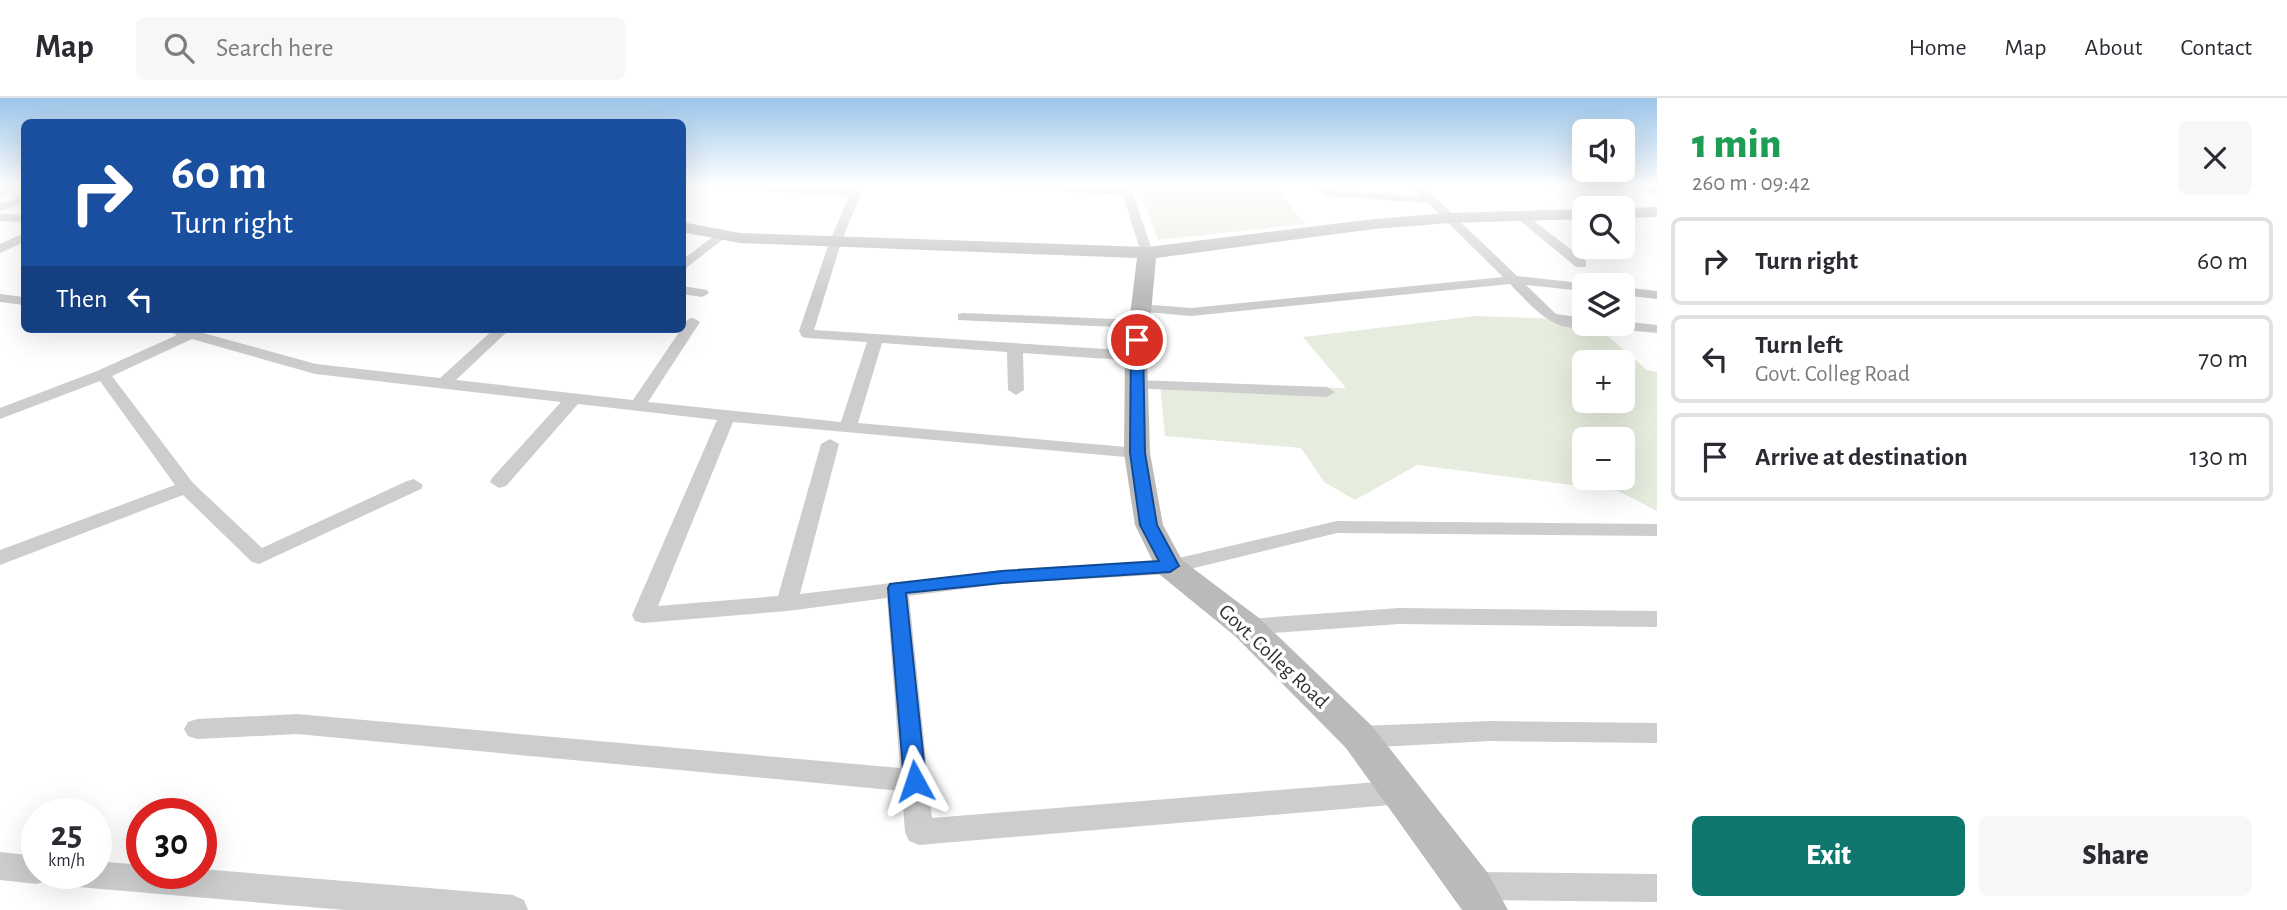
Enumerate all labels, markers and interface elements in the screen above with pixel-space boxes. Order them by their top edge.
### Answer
search box [136,17,626,80]
icon: search [160,29,198,67]
text: Map [35,31,94,64]
text: Search here [216,35,334,61]
text: Home [1909,36,1967,60]
text: Map [2005,36,2047,60]
text: About [2085,36,2142,60]
text: Contact [2180,36,2252,60]
map controls [1572,119,1635,490]
button: sound [1572,119,1635,182]
button: close [2178,121,2252,195]
text: 1 min [1692,123,1781,165]
icon: right [56,147,147,238]
text: 60 m [171,149,267,198]
text: 260 m · 09:42 [1692,172,1810,195]
button: search [1572,196,1635,259]
text: Turn right [171,207,293,239]
icon: right [1696,242,1734,280]
text: Turn right [1755,248,1858,274]
text: 60 m [2197,248,2248,274]
button: layers [1572,273,1635,336]
icon: left [121,280,159,318]
text: Then [56,286,107,312]
pin [1107,310,1167,370]
icon: arrive [1118,321,1156,359]
text: Turn left [1755,332,1843,358]
icon: left [1696,340,1734,378]
text: 70 m [2198,346,2248,372]
button: + [1572,350,1635,413]
text: Govt. Colleg Road [1755,363,1910,386]
button: − [1572,427,1635,490]
icon: arrive [1696,438,1734,476]
text: Arrive at destination [1755,444,1968,470]
text: 130 m [2190,444,2248,470]
street label: Govt. Colleg Road [1215,600,1333,712]
position arrow [878,744,952,818]
speed limit sign: 30 [126,798,217,889]
button: Exit [1692,816,1965,896]
button: Share [1979,816,2252,896]
text: 25 [51,817,82,852]
text: km/h [48,852,85,870]

